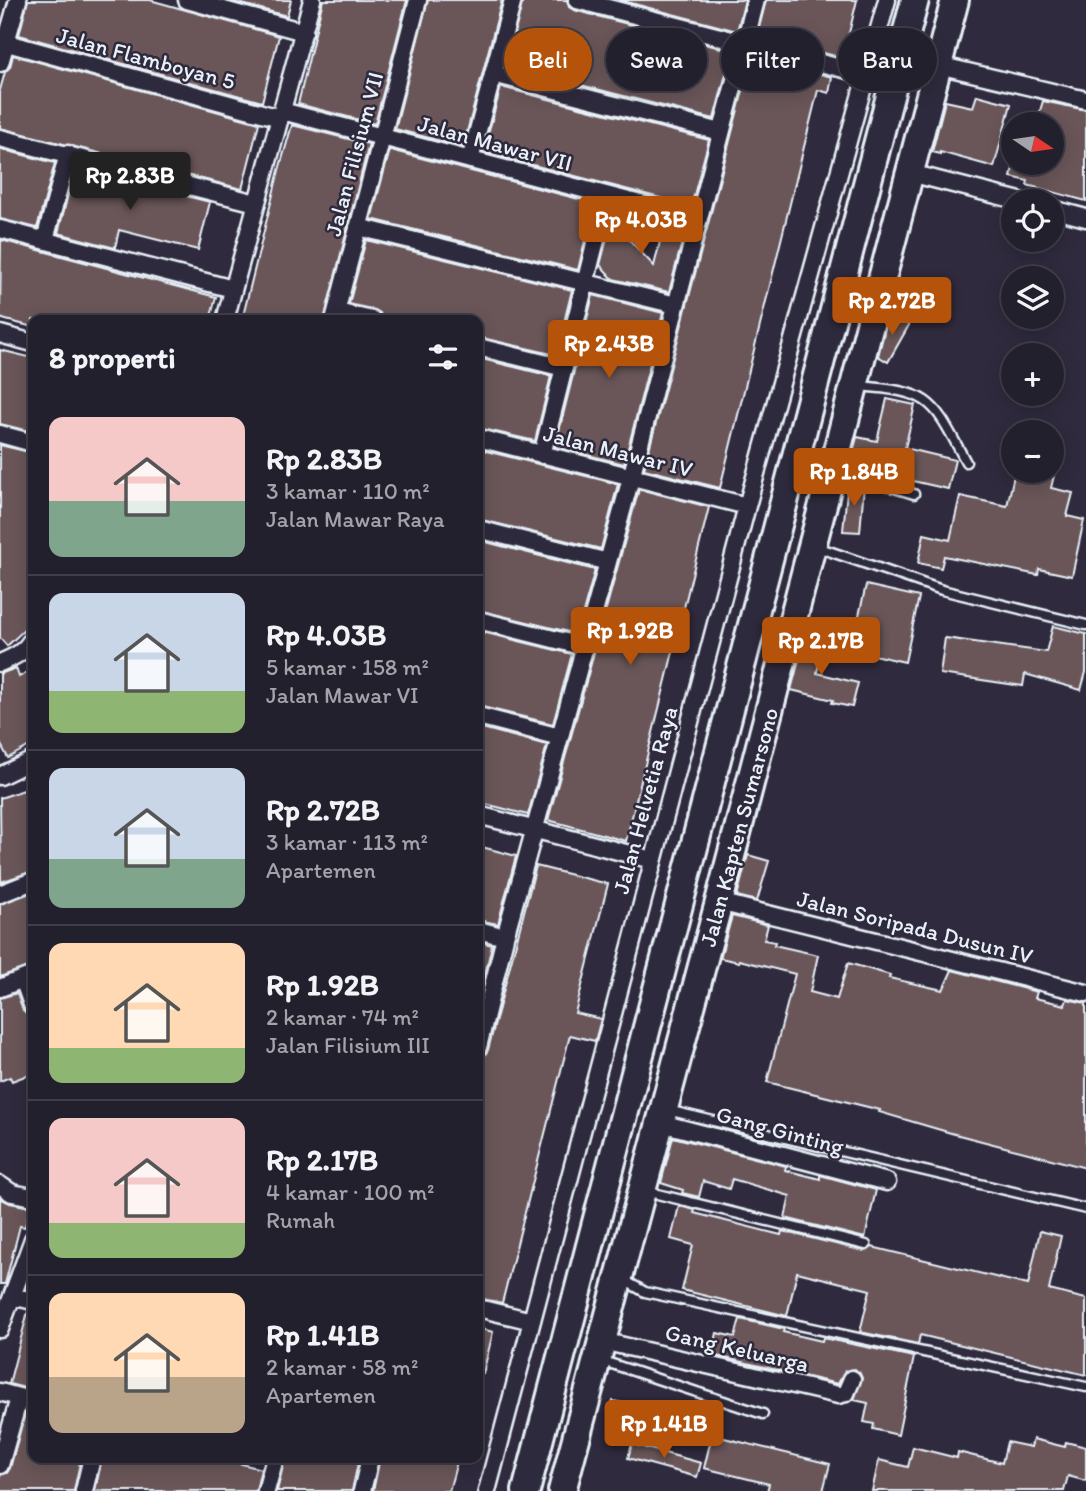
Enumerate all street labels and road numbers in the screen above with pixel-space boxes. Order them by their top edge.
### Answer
street label: Jalan Flamboyan 5 [54,21,238,95]
street label: Jalan Filisium VII [319,69,389,239]
street label: Jalan Mawar VII [415,109,575,177]
street label: Jalan Mawar IV [541,419,696,483]
street label: Jalan Helvetia Raya [607,703,683,897]
street label: Jalan Kapten Sumarsono [694,704,784,950]
street label: Jalan Soripada Dusun IV [794,884,1036,970]
street label: Gang Ginting [713,1100,847,1161]
street label: Gang Keluarga [663,1318,811,1378]

